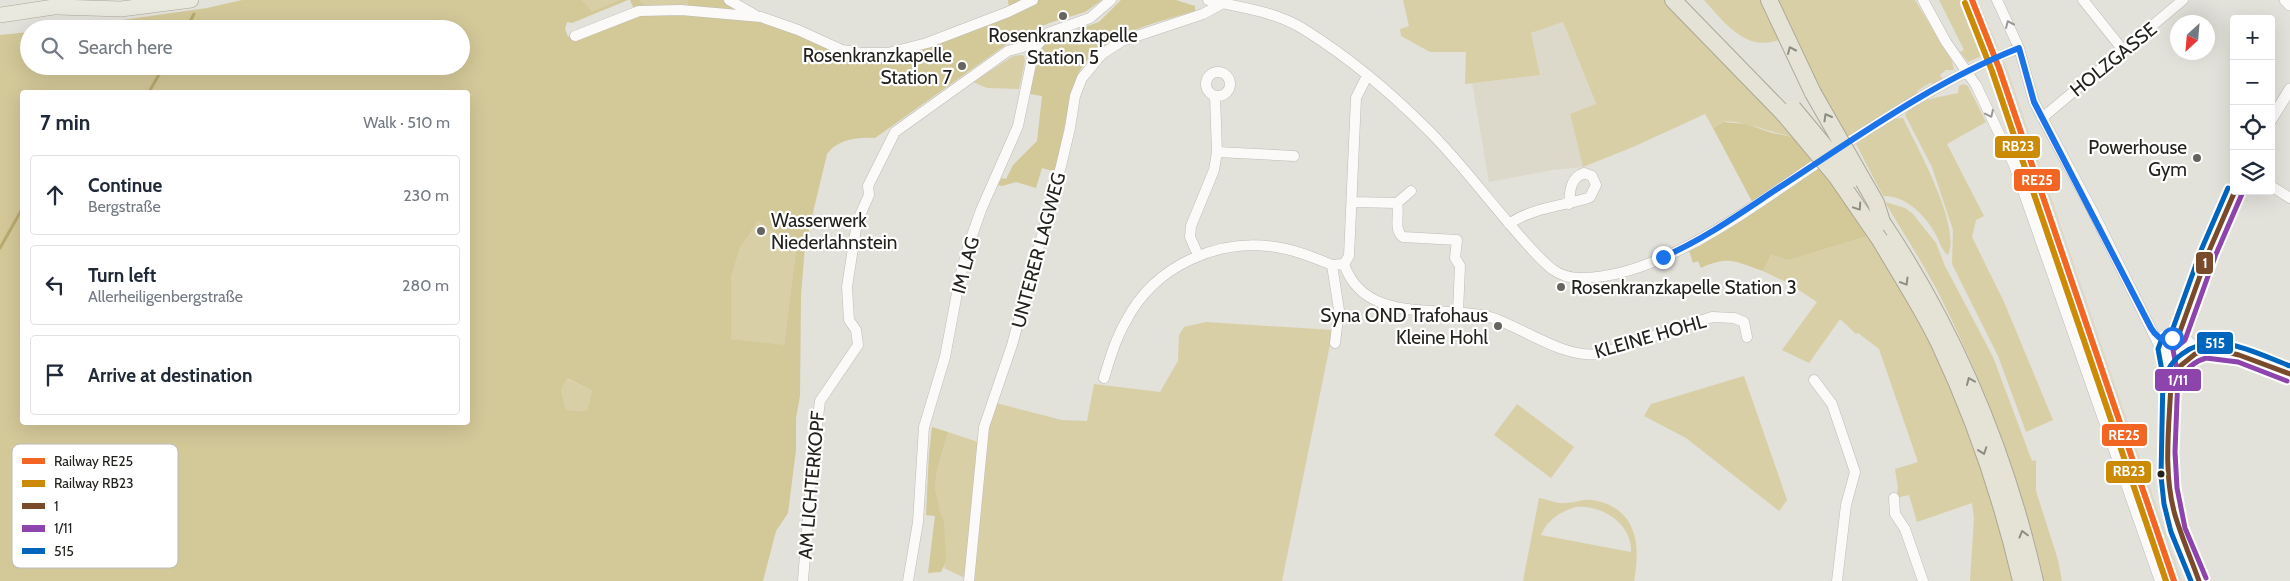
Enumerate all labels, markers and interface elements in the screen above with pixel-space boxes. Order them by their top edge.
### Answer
marker: Rosenkranzkapelle Station 5 [1057,10,1069,22]
north arrow [2170,15,2215,60]
map controls [2230,15,2275,195]
button: + [2230,15,2275,60]
street label: HOLZGASSE [2065,17,2161,101]
search box [20,20,470,75]
one-way arrow [2005,20,2015,29]
place label: Rosenkranzkapelle Station 5 [988,24,1138,69]
icon: search [38,34,66,62]
text: Search here [78,36,172,59]
place label: Rosenkranzkapelle Station 7 [803,44,952,89]
one-way arrow [1787,46,1798,55]
marker: Rosenkranzkapelle Station 7 [956,60,968,72]
button: − [2230,60,2275,105]
button: locate [2230,105,2275,150]
one-way arrow [1983,109,1994,118]
text: 7 min [40,110,90,135]
text: Walk · 510 m [363,113,450,132]
one-way arrow [1823,114,1833,123]
line badge: RB23 [1994,135,2041,159]
place label: Powerhouse Gym [2088,136,2187,181]
text: RB23 [2002,137,2034,155]
button: layers [2230,150,2275,195]
marker: Powerhouse Gym [2191,152,2203,164]
line badge: RE25 [2013,168,2061,192]
street label: UNTERER LAGWEG [1007,170,1070,331]
text: RE25 [2021,171,2053,189]
text: Continue [88,174,162,197]
icon: ahead [41,181,69,209]
text: 230 m [403,186,449,205]
text: Bergstraße [88,197,161,216]
one-way arrow [1852,201,1861,211]
place label: Wasserwerk Niederlahnstein [771,209,897,254]
marker: Wasserwerk Niederlahnstein [755,225,767,237]
street label: IM LAG [947,234,984,296]
route end [1652,246,1675,269]
line badge: 1 [2195,251,2214,275]
text: 1 [2202,254,2208,272]
text: Turn left [88,264,156,287]
icon: left [41,271,69,299]
text: 280 m [402,276,449,295]
place label: Rosenkranzkapelle Station 3 [1571,276,1797,299]
one-way arrow [1898,277,1908,286]
marker: Rosenkranzkapelle Station 3 [1555,281,1567,293]
text: Allerheiligenbergstraße [88,287,243,306]
place label: Syna OND Trafohaus Kleine Hohl [1320,304,1489,349]
street label: KLEINE HOHL [1592,309,1709,363]
marker: Syna OND Trafohaus Kleine Hohl [1492,320,1504,332]
route start [2161,327,2184,350]
line badge: 515 [2196,331,2234,355]
text: 515 [2205,334,2225,352]
icon: arrive [41,361,69,389]
text: Arrive at destination [88,364,252,387]
line badge: 1/11 [2154,368,2202,392]
text: 1/11 [2168,371,2188,389]
one-way arrow [1965,377,1976,386]
street label: AM LICHTERKOPF [794,410,829,560]
line badge: RE25 [2101,423,2148,447]
text: RE25 [2108,426,2140,444]
legend [12,444,178,568]
one-way arrow [1978,446,1988,455]
text: Railway RE25 [54,452,133,470]
line badge: RB23 [2105,460,2152,484]
text: RB23 [2113,462,2145,480]
unlabelled marker [2156,469,2166,479]
text: Railway RB23 [54,474,134,492]
text: 1 [54,497,59,515]
text: 1/11 [54,519,72,537]
one-way arrow [2019,530,2029,538]
text: 515 [54,542,74,560]

